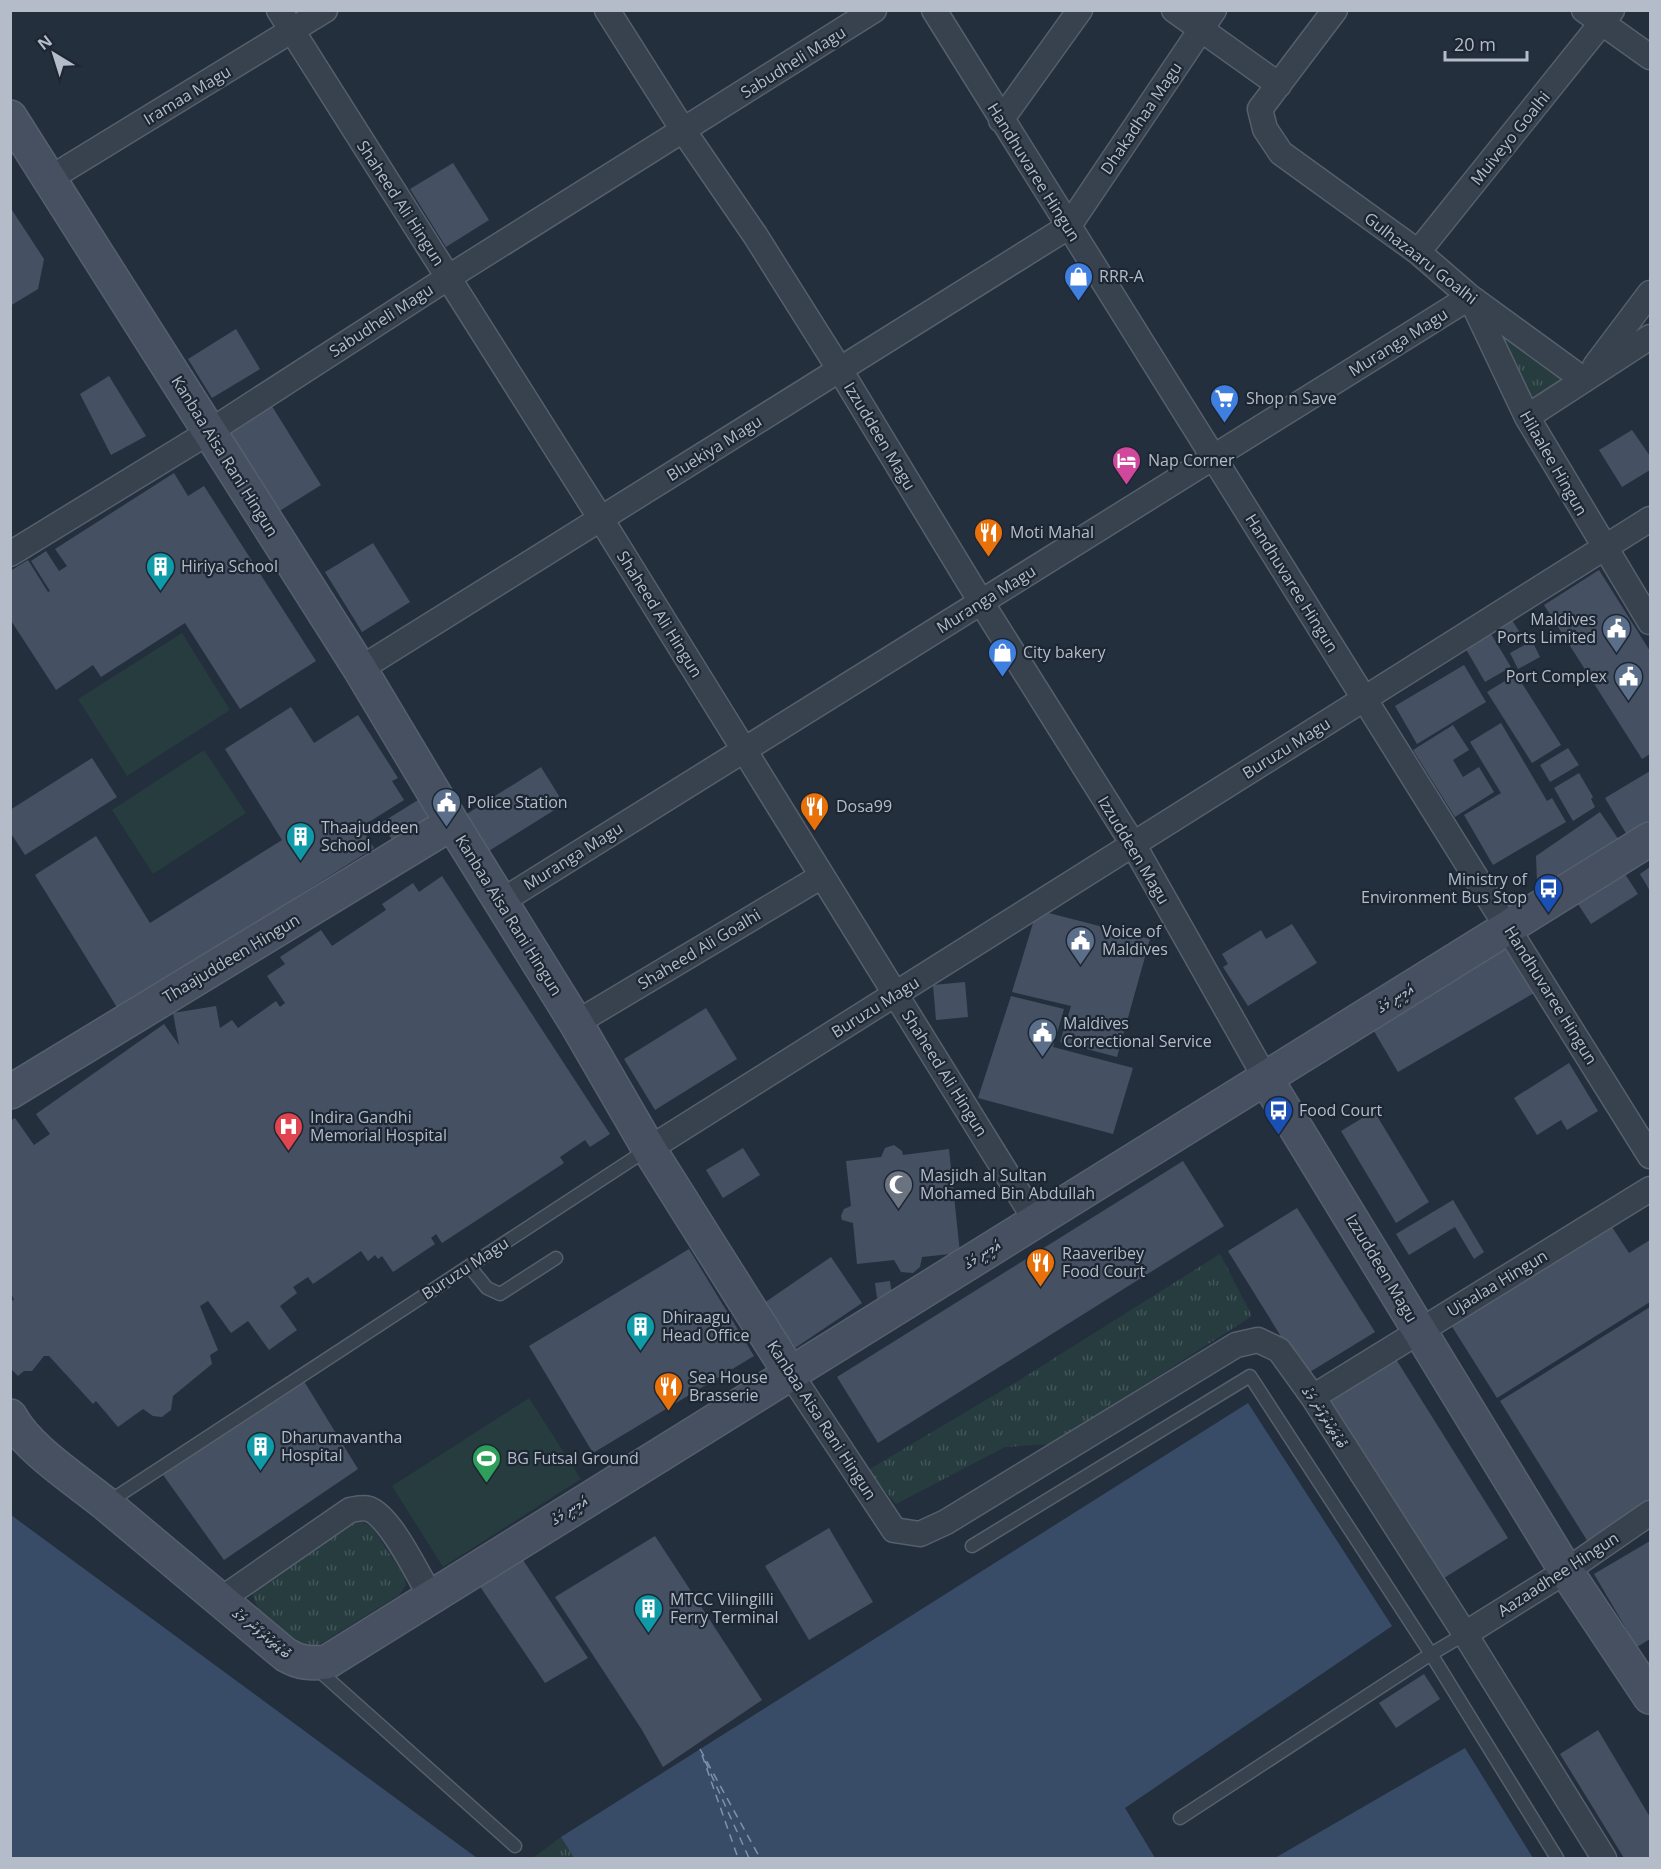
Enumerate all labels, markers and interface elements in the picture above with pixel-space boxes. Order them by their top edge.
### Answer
street label: Sabudheli Magu [736,21,850,103]
north arrow [24,24,84,84]
scale bar [1445,24,1528,62]
text: N [33,30,57,55]
text: 20 m [1454,32,1496,56]
street label: Dhakadhaa Magu [1095,58,1187,178]
street label: Iramaa Magu [139,60,235,130]
street label: Muiveyo Goalhi [1465,86,1555,190]
street label: Handhuvaree Hingun [982,99,1086,245]
street label: Shaheed Ali Hingun [352,136,450,270]
street label: Gulhazaaru Goalhi [1360,207,1482,309]
shop icon: RRR-A [1062,260,1094,302]
place label: RRR-A [1099,265,1145,287]
street label: Sabudheli Magu [325,278,437,362]
street label: Muranga Magu [1344,303,1452,381]
street label: Kanbaa Aisa Rani Hingun [166,371,284,541]
street label: Izzuddeen Magu [839,378,921,494]
supermarket icon: Shop n Save [1209,382,1241,424]
place label: Shop n Save [1246,387,1337,409]
street label: Hilaalee Hingun [1515,406,1593,520]
street label: Bluekiya Magu [662,410,766,486]
hotel icon: Nap Corner [1111,444,1143,486]
place label: Nap Corner [1148,449,1235,471]
street label: Handhuvaree Hingun [1240,510,1344,656]
restaurant icon: Moti Mahal [973,516,1005,558]
place label: Moti Mahal [1010,521,1094,543]
street label: Shaheed Ali Hingun [612,546,708,682]
building icon: Hiriya School [144,550,176,592]
place label: Hiriya School [181,555,278,577]
street label: Muranga Magu [932,560,1040,638]
place label: Maldives Ports Limited [1497,608,1596,648]
public building icon: Maldives Ports Limited [1601,612,1633,654]
shop icon: City bakery [986,636,1018,678]
place label: City bakery [1023,641,1107,663]
public building icon: Port Complex [1612,660,1644,702]
place label: Port Complex [1506,665,1608,687]
street label: Buruzu Magu [1238,712,1334,784]
public building icon: Police Station [430,786,462,828]
restaurant icon: Dosa99 [799,790,831,832]
place label: Police Station [467,791,568,813]
street label: Izzuddeen Magu [1093,792,1175,908]
place label: Dosa99 [836,795,892,817]
place label: Thaajuddeen School [321,816,419,856]
street label: Muranga Magu [519,817,627,895]
building icon: Thaajuddeen School [284,820,316,862]
street label: Kanbaa Aisa Rani Hingun [450,830,568,1000]
place label: Ministry of Environment Bus Stop [1361,868,1529,908]
bus stop icon: Ministry of Environment Bus Stop [1532,872,1564,914]
street label: Shaheed Ali Goalhi [634,904,764,994]
street label: Thaajuddeen Hingun [159,908,303,1008]
place label: Voice of Maldives [1102,920,1168,960]
street label: Handhuvaree Hingun [1499,922,1603,1068]
public building icon: Voice of Maldives [1065,924,1097,966]
street label: Buruzu Magu [827,971,923,1043]
street label: އަމީނީ މަގު [1371,978,1418,1019]
street label: Shaheed Ali Hingun [897,1005,993,1141]
place label: Maldives Correctional Service [1063,1012,1212,1052]
public building icon: Maldives Correctional Service [1026,1016,1058,1058]
bus stop icon: Food Court [1262,1094,1294,1136]
place label: Food Court [1299,1099,1383,1121]
place label: Indira Gandhi Memorial Hospital [310,1106,447,1146]
hospital icon: Indira Gandhi Memorial Hospital [273,1110,305,1152]
place label: Masjidh al Sultan Mohamed Bin Abdullah [920,1164,1095,1204]
mosque icon: Masjidh al Sultan Mohamed Bin Abdullah [883,1168,915,1210]
street label: Izzuddeen Magu [1341,1210,1423,1326]
street label: Buruzu Magu [417,1232,513,1304]
street label: އަމީނީ މަގު [958,1234,1005,1275]
place label: Raaveribey Food Court [1062,1242,1146,1282]
street label: Ujaalaa Hingun [1443,1244,1551,1322]
restaurant icon: Raaveribey Food Court [1025,1246,1057,1288]
place label: Dhiraagu Head Office [662,1306,750,1346]
building icon: Dhiraagu Head Office [625,1310,657,1352]
street label: Kanbaa Aisa Rani Hingun [762,1336,882,1504]
place label: Sea House Brasserie [689,1366,768,1406]
restaurant icon: Sea House Brasserie [652,1370,684,1412]
street label: ބޮޑުތަކުރުފާނު މަގު [1296,1381,1353,1453]
place label: Dharumavantha Hospital [281,1426,402,1466]
building icon: Dharumavantha Hospital [244,1430,276,1472]
sports icon: BG Futsal Ground [470,1442,502,1484]
place label: BG Futsal Ground [507,1447,639,1469]
street label: އަމީނީ މަގު [545,1490,592,1531]
street label: Aazaadhee Hingun [1493,1527,1623,1621]
place label: MTCC Vilingilli Ferry Terminal [670,1588,778,1628]
building icon: MTCC Vilingilli Ferry Terminal [633,1592,665,1634]
street label: ބޮޑުތަކުރުފާނު މަގު [227,1602,296,1664]

